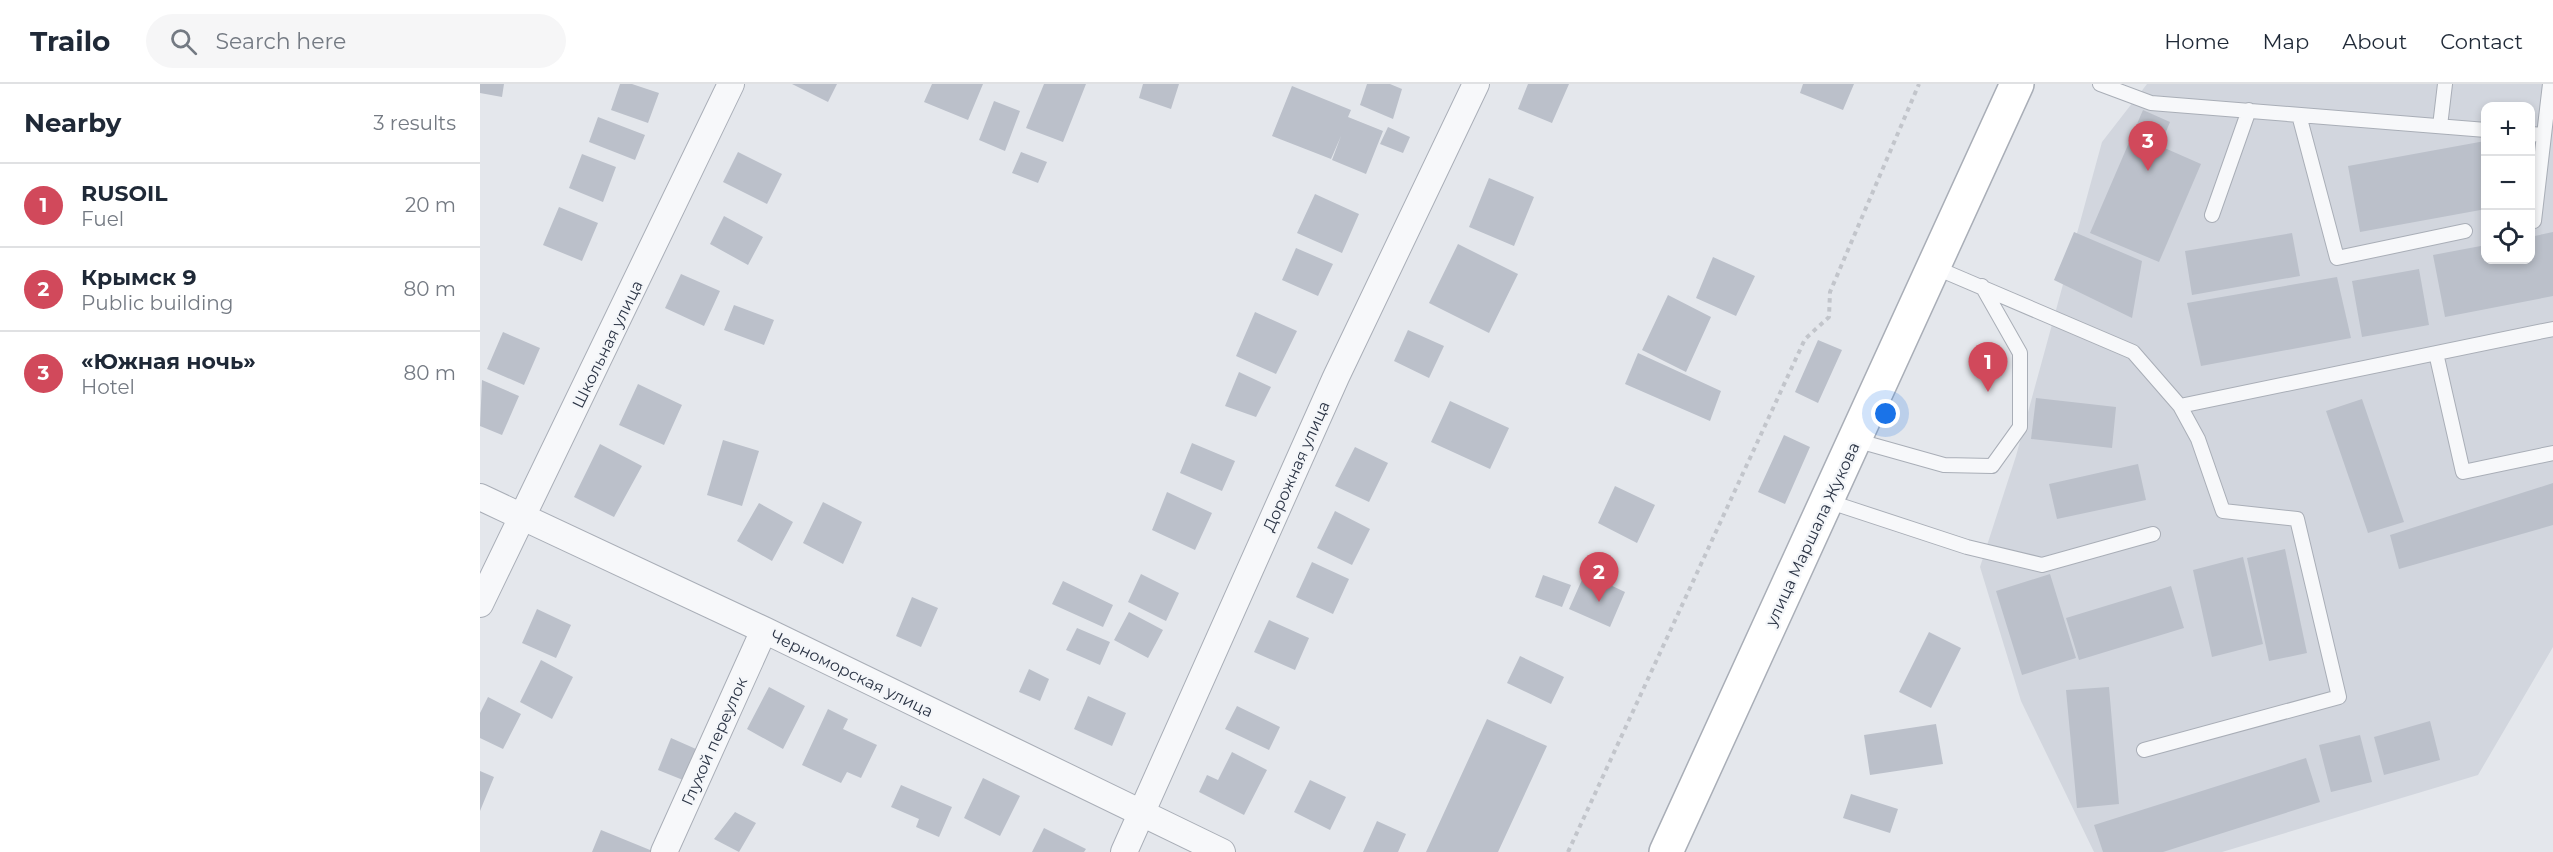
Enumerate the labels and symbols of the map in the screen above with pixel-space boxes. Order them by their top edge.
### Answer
pin: 3 [2128,122,2168,171]
street label: Школьная улица [568,277,647,411]
pin: 1 [1968,342,2008,392]
street label: Дорожная улица [1259,398,1334,534]
your location [1871,399,1900,428]
street label: улица Маршала Жукова [1761,439,1863,630]
pin: 2 [1580,552,1618,602]
street label: Черноморская улица [767,626,936,721]
street label: Глухой переулок [678,673,752,808]

